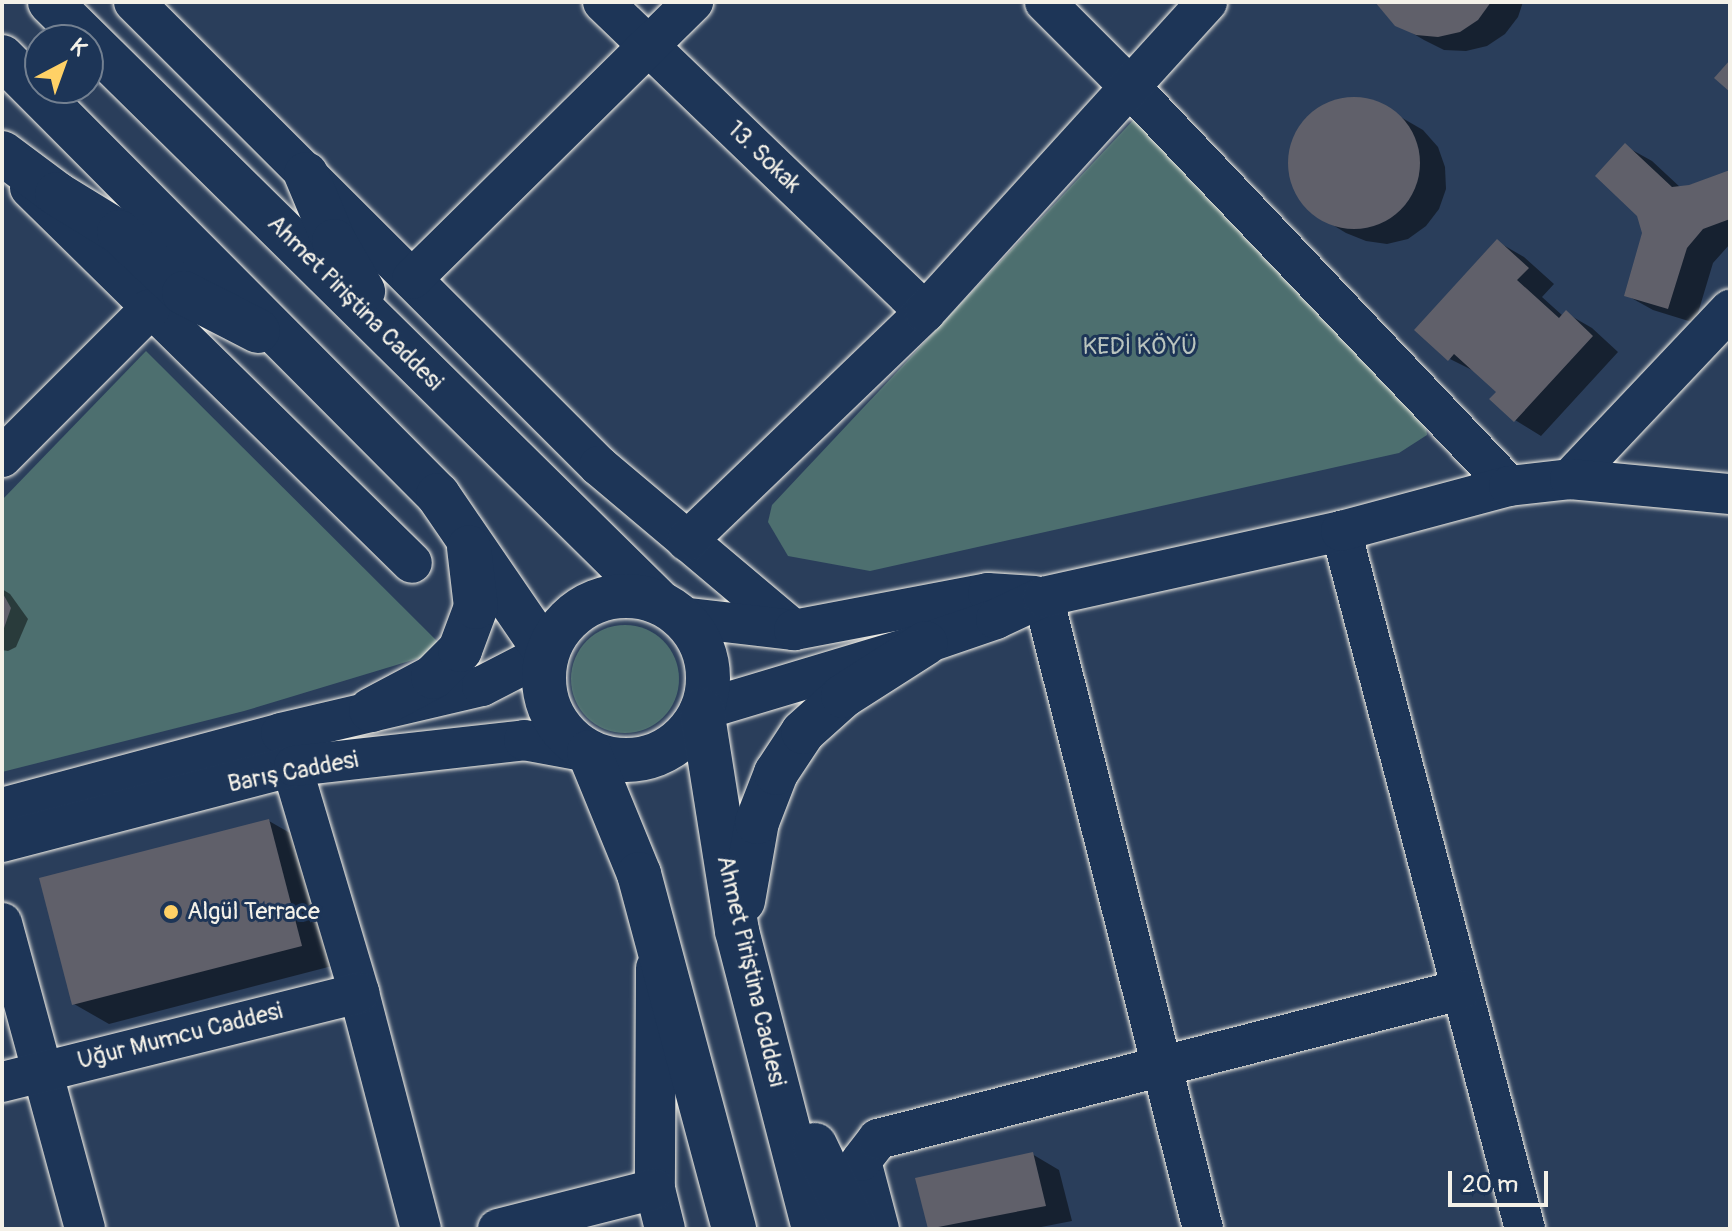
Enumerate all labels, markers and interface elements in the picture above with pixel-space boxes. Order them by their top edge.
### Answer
north arrow [24,24,104,104]
text: K [64,32,93,62]
street label: 13. Sokak [721,115,807,199]
street label: Ahmet Piriştina Caddesi [261,209,449,397]
park label: KEDİ KÖYÜ [1083,333,1197,361]
street label: Barış Caddesi [225,745,361,799]
street label: Ahmet Piriştina Caddesi [710,853,792,1089]
place label: Algül Terrace [187,898,320,926]
marker: Algül Terrace [162,903,180,921]
street label: Uğur Mumcu Caddesi [75,997,285,1075]
scale bar [1452,1155,1552,1205]
text: 20 m [1462,1170,1518,1199]

